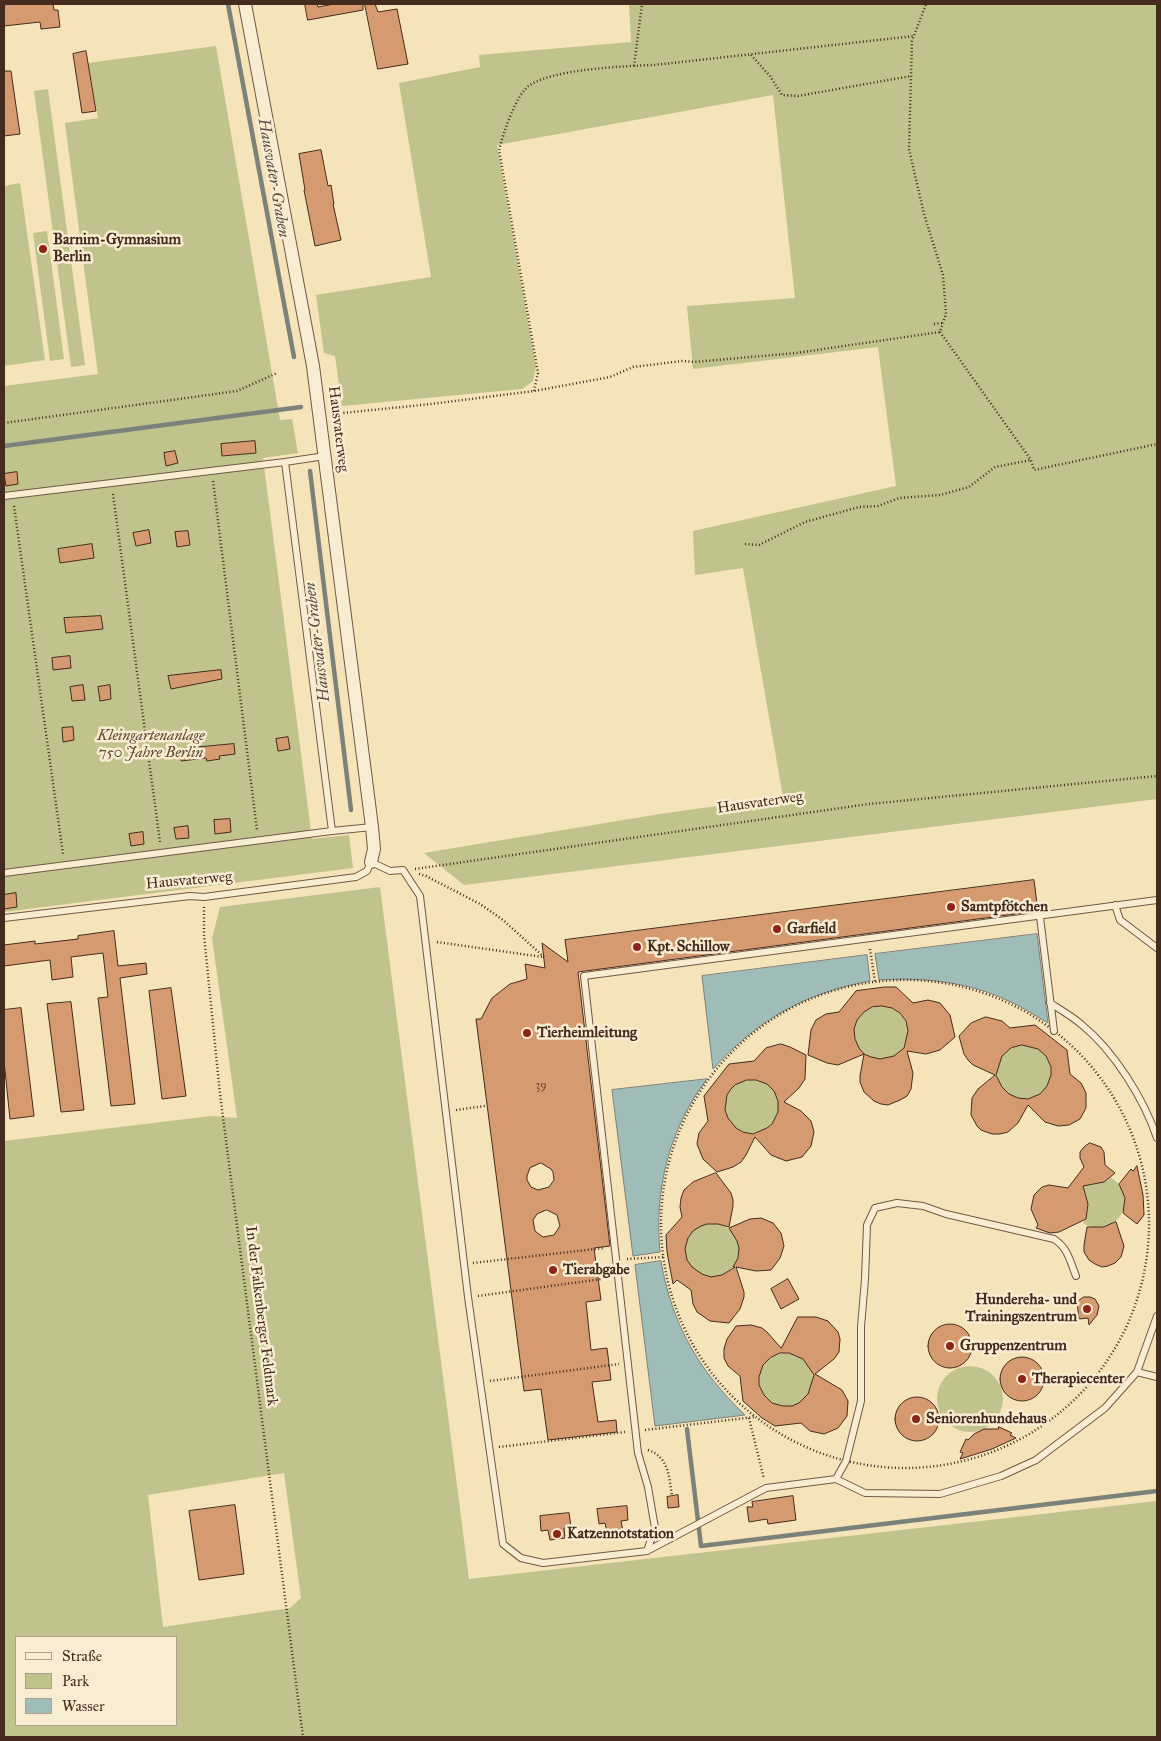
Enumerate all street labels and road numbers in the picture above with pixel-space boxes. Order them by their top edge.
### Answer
street label: Hausvaterweg [324,385,352,473]
street label: Hausvaterweg [716,788,804,818]
street label: Hausvaterweg [145,868,233,894]
street label: In der Falkenberger Feldmark [241,1225,281,1407]

